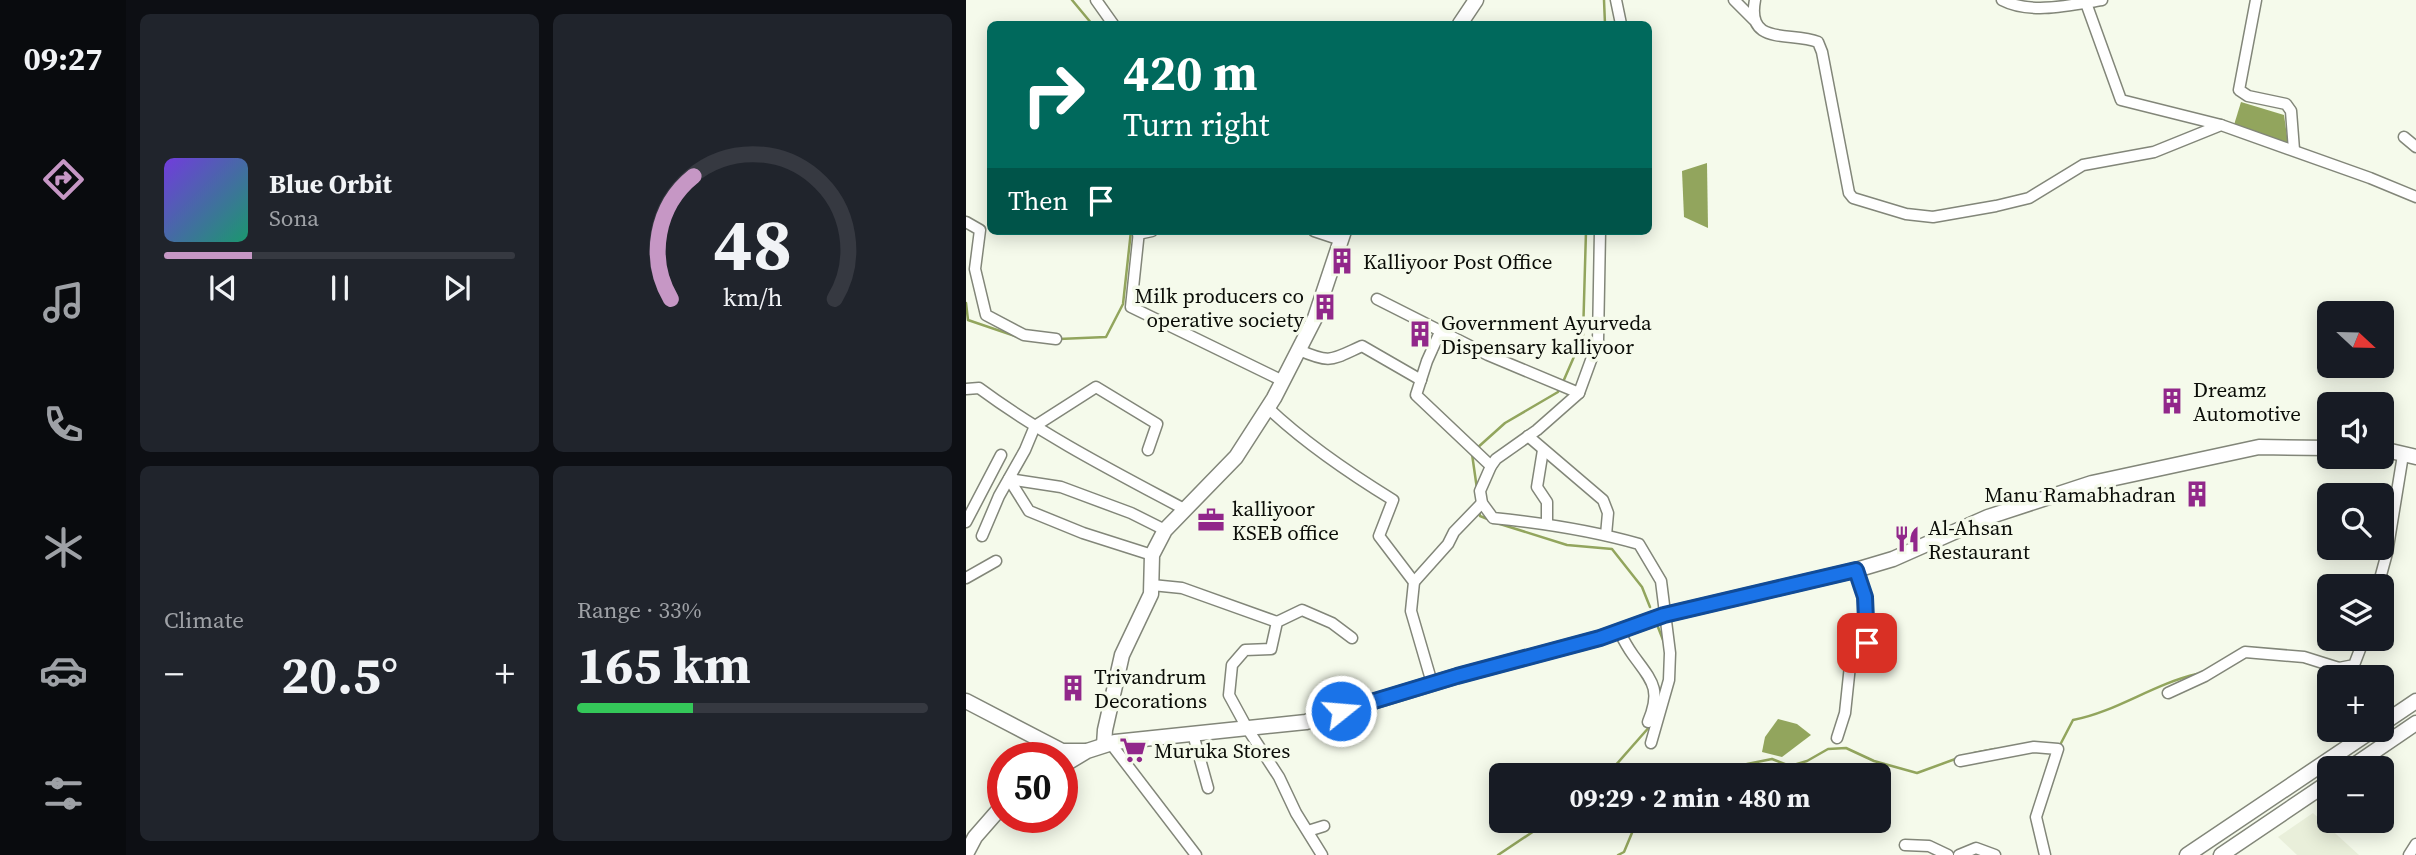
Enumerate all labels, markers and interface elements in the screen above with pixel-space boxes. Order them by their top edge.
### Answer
text: 09:27 [24,37,102,81]
text: 420 m [1123,39,1258,106]
icon: right [1008,49,1099,140]
text: Turn right [1123,103,1269,147]
icon: directions [39,155,88,204]
text: Blue Orbit [269,166,392,202]
icon: arrive [1082,182,1120,220]
text: Then [1008,183,1068,219]
text: 48 [713,194,792,293]
text: Sona [269,202,319,234]
building icon: Kalliyoor Post Office [1327,246,1357,276]
place label: Kalliyoor Post Office [1363,247,1552,276]
icon: previous [204,269,242,307]
icon: pause [321,269,359,307]
icon: next [438,269,476,307]
icon: music [39,278,88,327]
text: km/h [723,280,782,314]
place label: Milk producers co operative society [1135,281,1304,334]
building icon: Milk producers co operative society [1310,292,1340,322]
north arrow [2317,301,2394,378]
map controls [2317,301,2394,833]
place label: Government Ayurveda Dispensary kalliyoor [1441,308,1652,361]
building icon: Government Ayurveda Dispensary kalliyoor [1405,319,1435,349]
place label: Dreamz Automotive [2193,375,2301,428]
building icon: Dreamz Automotive [2157,386,2187,416]
button: sound [2317,392,2394,469]
icon: phone [39,400,88,449]
building icon: Manu Ramabhadran [2182,479,2212,509]
place label: Manu Ramabhadran [1984,480,2176,509]
button: search [2317,483,2394,560]
place label: kalliyoor KSEB office [1232,494,1339,547]
office icon: kalliyoor KSEB office [1196,505,1226,535]
place label: Al-Ahsan Restaurant [1928,513,2030,566]
icon: climate [39,523,88,572]
restaurant icon: Al-Ahsan Restaurant [1892,524,1922,554]
button: layers [2317,574,2394,651]
text: Range · 33% [577,594,702,626]
text: Climate [164,604,244,636]
pin [1837,613,1897,673]
icon: arrive [1848,624,1886,662]
text: 165 km [577,629,751,700]
text: 20.5° [281,639,398,710]
icon: car [39,646,88,695]
text: − [164,648,184,700]
text: + [495,648,515,700]
place label: Trivandrum Decorations [1094,662,1207,715]
button: + [2317,665,2394,742]
building icon: Trivandrum Decorations [1058,673,1088,703]
position arrow [1304,674,1378,748]
supermarket icon: Muruka Stores [1118,735,1148,765]
place label: Muruka Stores [1154,736,1290,765]
speed limit sign: 50 [987,742,1078,833]
button: − [2317,756,2394,833]
icon: filters [39,769,88,818]
text: 09:29 · 2 min · 480 m [1570,780,1810,816]

